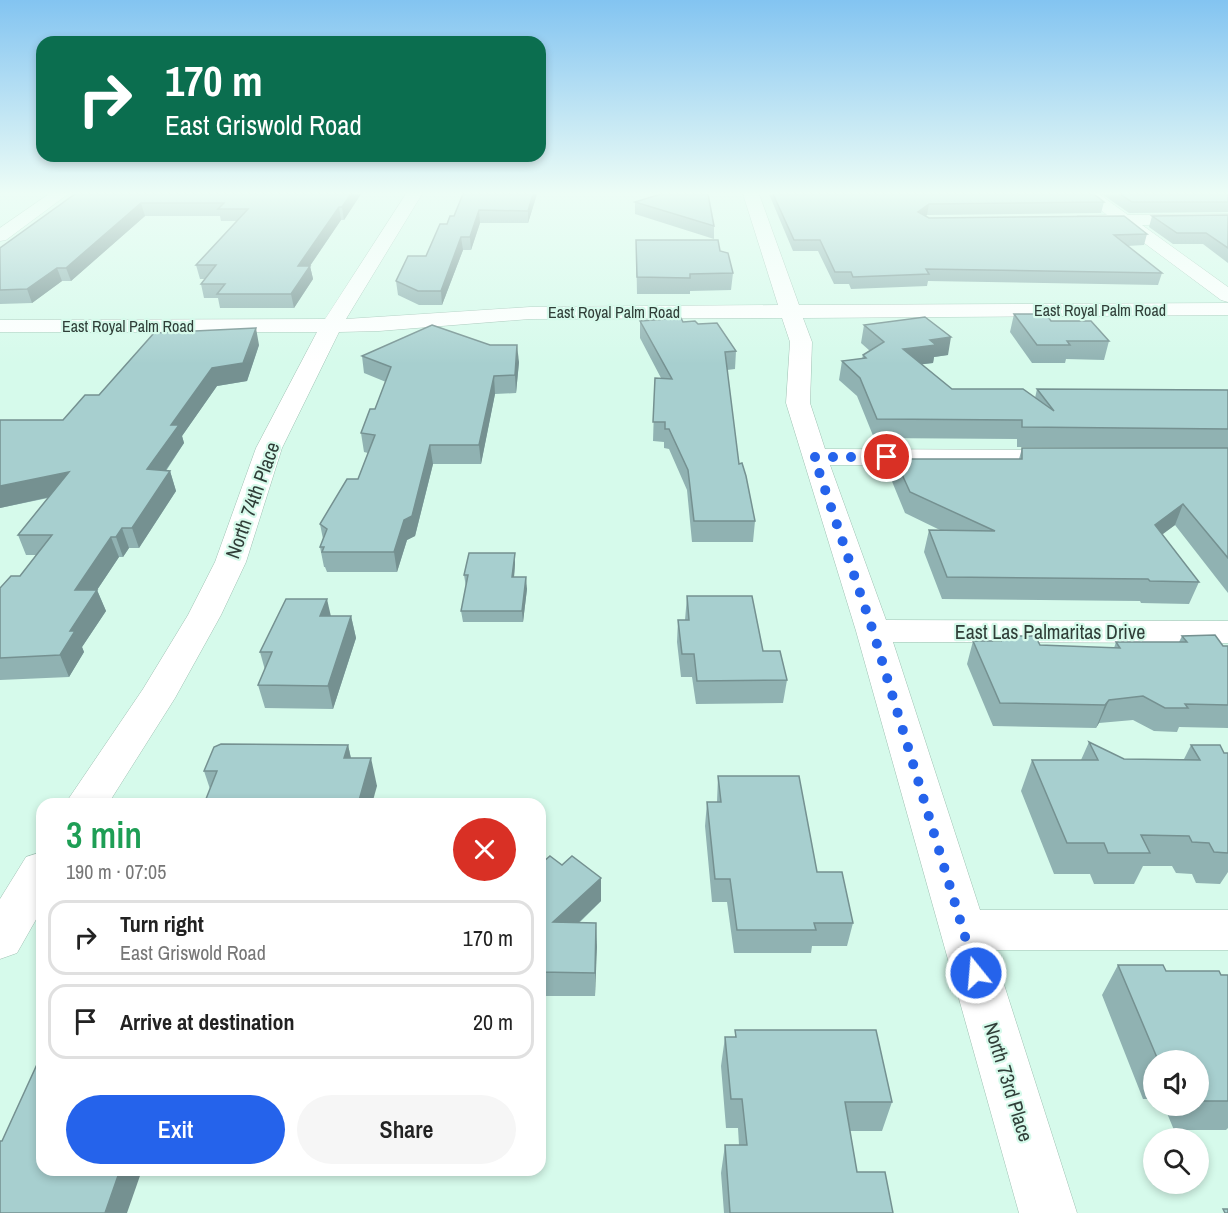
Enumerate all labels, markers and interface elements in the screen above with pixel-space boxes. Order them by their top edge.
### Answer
text: 170 m [165,53,263,109]
icon: right [66,60,144,138]
text: East Griswold Road [165,107,362,143]
street label: East Royal Palm Road [1034,299,1166,321]
street label: East Royal Palm Road [548,301,680,323]
street label: East Royal Palm Road [62,315,194,337]
pin [861,431,912,482]
street label: North 74th Place [218,438,286,562]
icon: arrive [870,440,903,473]
street label: East Las Palmaritas Drive [955,618,1145,645]
text: 3 min [66,811,142,859]
button: close [453,818,516,881]
text: 190 m · 07:05 [66,858,166,885]
text: Turn right [120,909,204,939]
icon: right [69,921,102,954]
text: 170 m [463,923,513,953]
text: East Griswold Road [120,939,266,966]
position arrow [944,941,1008,1005]
icon: arrive [69,1005,102,1038]
text: Arrive at destination [120,1007,294,1037]
text: 20 m [473,1007,513,1037]
street label: North 73rd Place [978,1019,1040,1145]
map controls [1143,1050,1209,1194]
button: sound [1143,1050,1209,1116]
button: Exit [66,1095,285,1164]
button: Share [297,1095,516,1164]
button: search [1143,1128,1209,1194]

